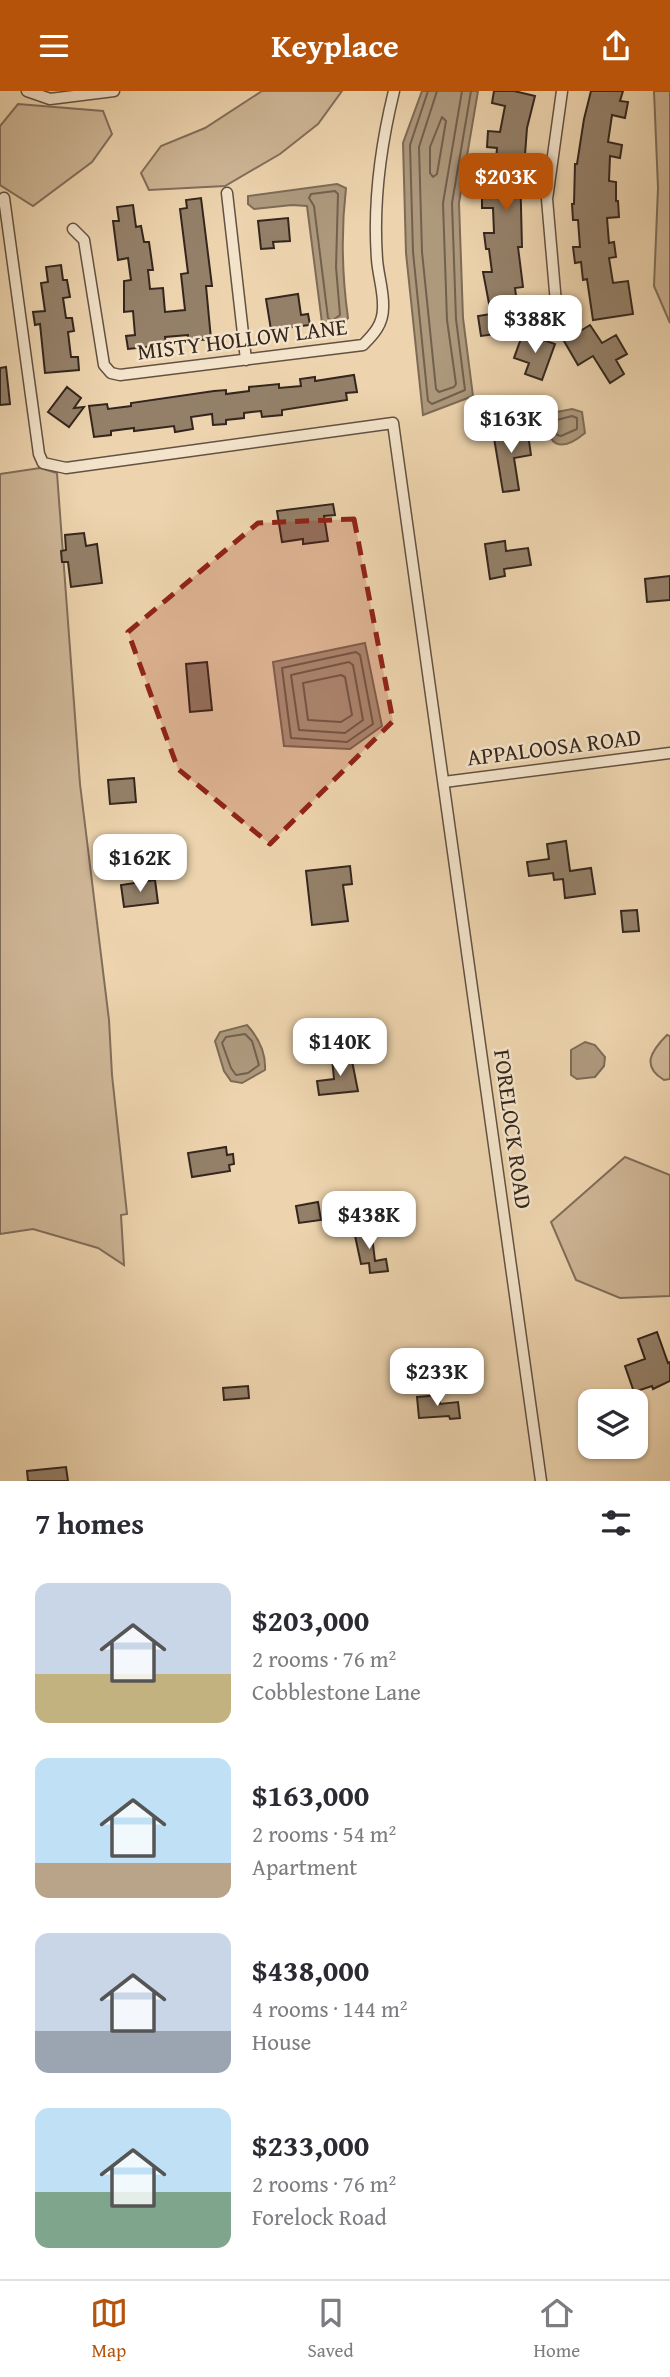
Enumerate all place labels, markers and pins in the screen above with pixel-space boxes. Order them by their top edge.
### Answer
pin: $203K [457,153,555,213]
pin: $388K [486,295,584,355]
pin: $163K [462,395,560,455]
pin: $162K [91,835,189,894]
pin: $140K [291,1019,389,1078]
pin: $438K [320,1191,418,1251]
pin: $233K [388,1349,486,1408]

